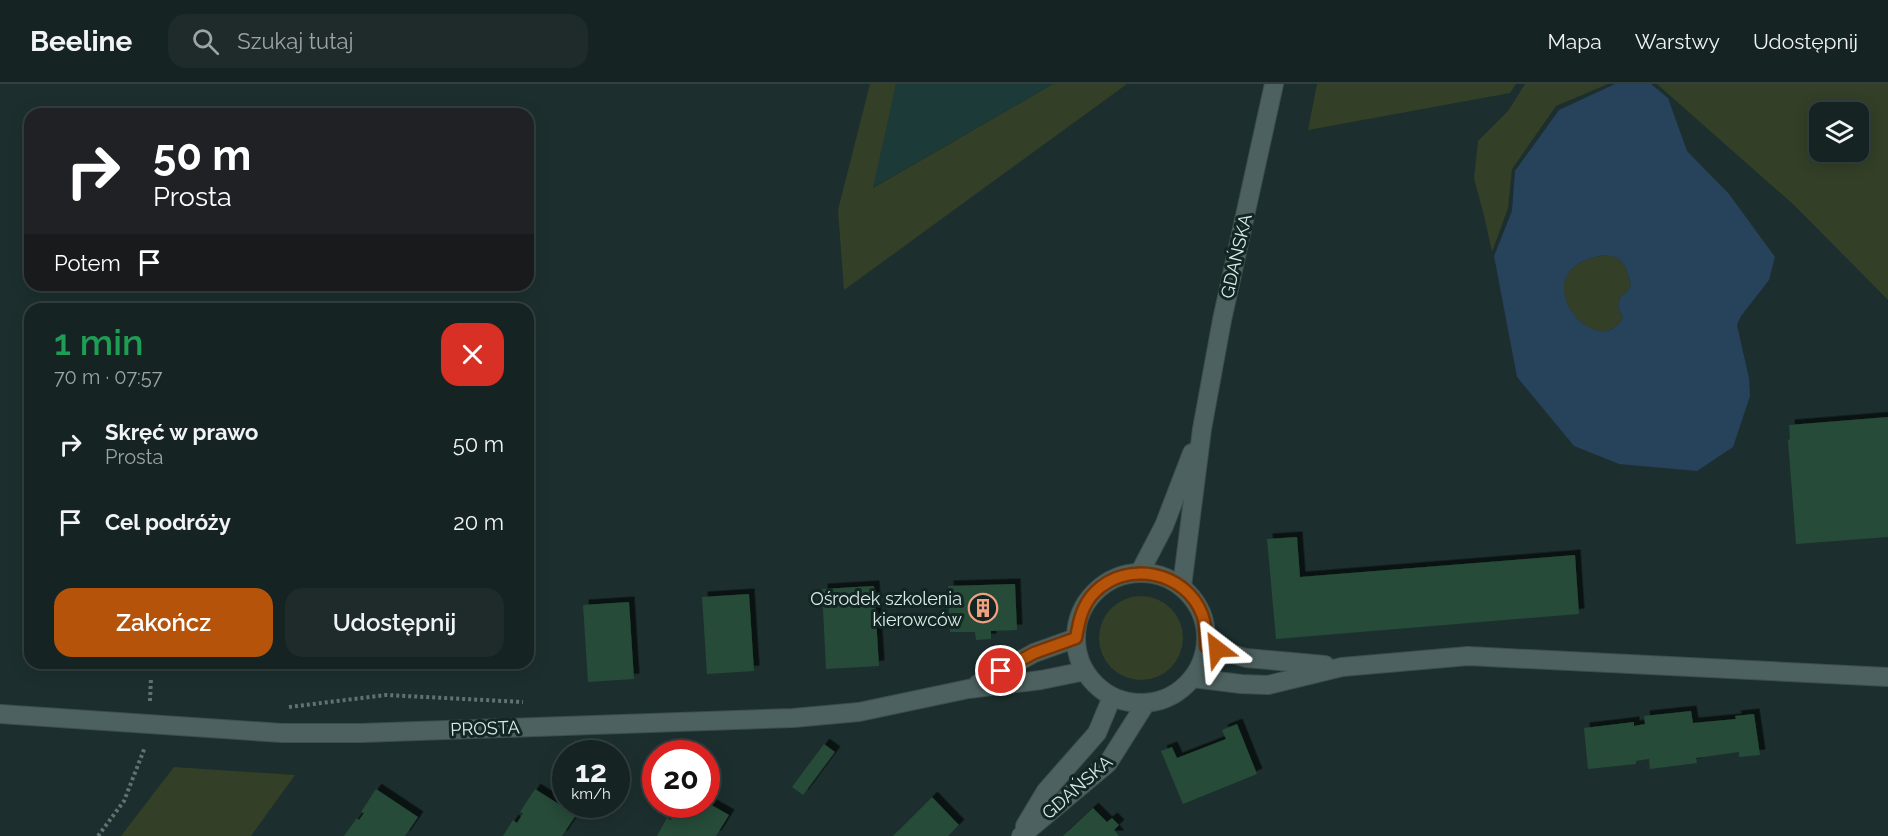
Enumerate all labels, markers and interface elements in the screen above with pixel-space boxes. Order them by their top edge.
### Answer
search box [168,14,588,68]
text: Beeline [30,25,132,58]
icon: search [189,25,222,58]
text: Szukaj tutaj [237,28,353,54]
text: Mapa [1547,29,1602,54]
text: Warstwy [1635,29,1720,54]
text: Udostępnij [1753,29,1858,54]
map controls [1809,102,1869,162]
button: layers [1809,102,1869,162]
text: 50 m [153,131,251,180]
icon: right [54,132,132,210]
text: Prosta [153,181,232,212]
street label: GDAŃSKA [1215,211,1256,300]
icon: arrive [133,246,166,279]
text: Potem [54,250,121,276]
text: 1 min [54,321,143,363]
button: close [441,323,504,386]
text: 70 m · 07:57 [54,365,162,389]
text: Skręć w prawo [105,419,258,445]
icon: right [54,428,87,461]
text: 50 m [453,431,504,457]
text: Prosta [105,445,163,469]
icon: arrive [54,506,87,539]
text: Cel podróży [105,509,231,535]
text: 20 m [453,509,504,535]
button: Zakończ [54,588,273,657]
button: Udostępnij [285,588,504,657]
place label: Ośrodek szkolenia kierowców [810,588,962,630]
building icon: Ośrodek szkolenia kierowców [967,592,999,624]
position arrow [1185,617,1249,681]
pin [975,645,1026,696]
icon: arrive [984,654,1017,687]
street label: PROSTA [450,716,520,740]
speed limit sign: 20 [642,740,720,818]
street label: GDAŃSKA [1037,750,1116,823]
text: 12 [575,754,607,789]
text: km/h [571,785,611,803]

